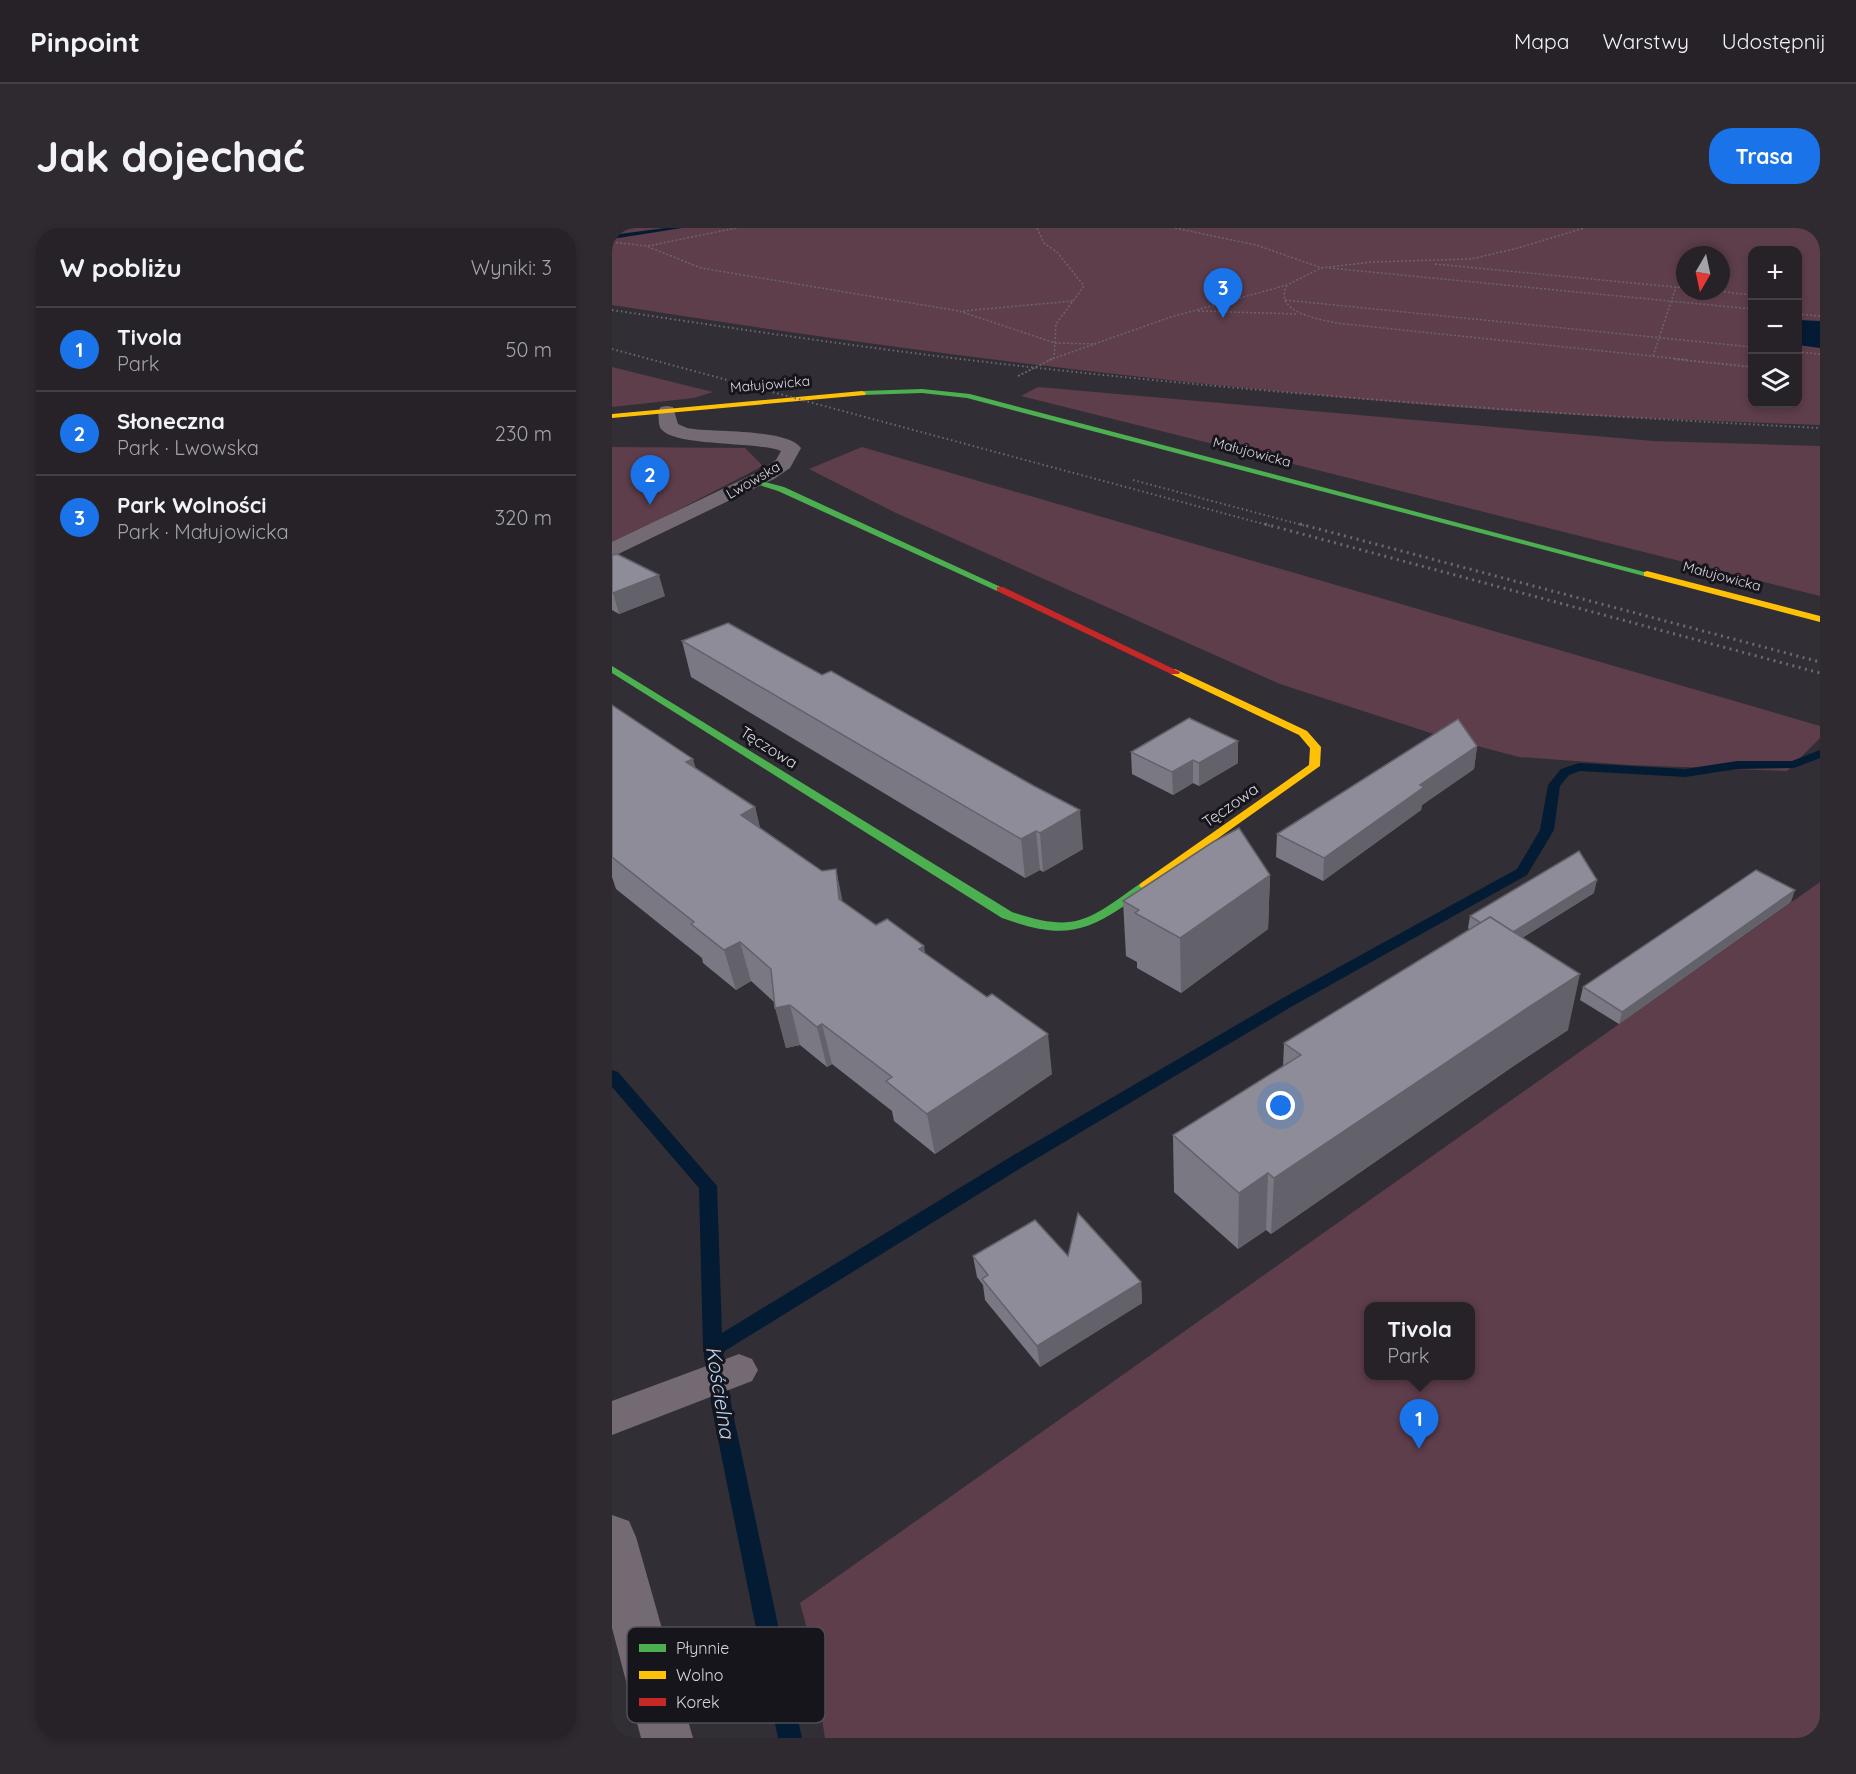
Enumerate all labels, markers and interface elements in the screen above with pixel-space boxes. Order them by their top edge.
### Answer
text: Pinpoint [30,24,140,59]
text: Mapa [1514,28,1569,54]
text: Warstwy [1602,28,1689,54]
text: Udostępnij [1722,28,1826,54]
button: Trasa [1709,128,1820,184]
text: Jak dojechać [36,130,305,183]
north arrow [1676,246,1730,300]
map controls [1748,246,1802,408]
button: + [1748,246,1802,300]
text: W pobliżu [60,251,182,284]
text: Wyniki: 3 [471,255,552,280]
pin: 3 [1204,268,1242,318]
button: − [1748,300,1802,354]
text: Tivola [117,323,182,351]
text: 1 [76,337,83,362]
text: 50 m [506,337,552,362]
text: Park [117,351,159,376]
button: layers [1748,354,1802,408]
street label: Małujowicka [729,372,811,396]
text: Słoneczna [117,407,225,435]
text: 2 [74,421,85,446]
text: 230 m [495,421,552,446]
street label: Małujowicka [1211,433,1293,471]
text: Park · Lwowska [117,435,259,460]
pin: 2 [630,456,669,505]
street label: Lwowska [723,457,783,503]
text: Park Wolności [117,491,266,519]
text: 3 [74,505,85,530]
text: 320 m [495,505,552,530]
text: Park · Małujowicka [117,519,289,544]
street label: Małujowicka [1681,557,1763,595]
street label: Tęczowa [737,722,801,772]
street label: Tęczowa [1198,778,1262,832]
your location [1266,1091,1295,1120]
popup [1364,1302,1475,1380]
text: Tivola [1387,1315,1452,1343]
text: Park [1387,1343,1429,1368]
water label: Kościelna [701,1344,741,1441]
pin: 1 [1400,1400,1438,1449]
legend [627,1627,825,1723]
text: Płynnie [676,1638,729,1658]
text: Wolno [676,1665,723,1685]
text: Korek [676,1692,720,1712]

